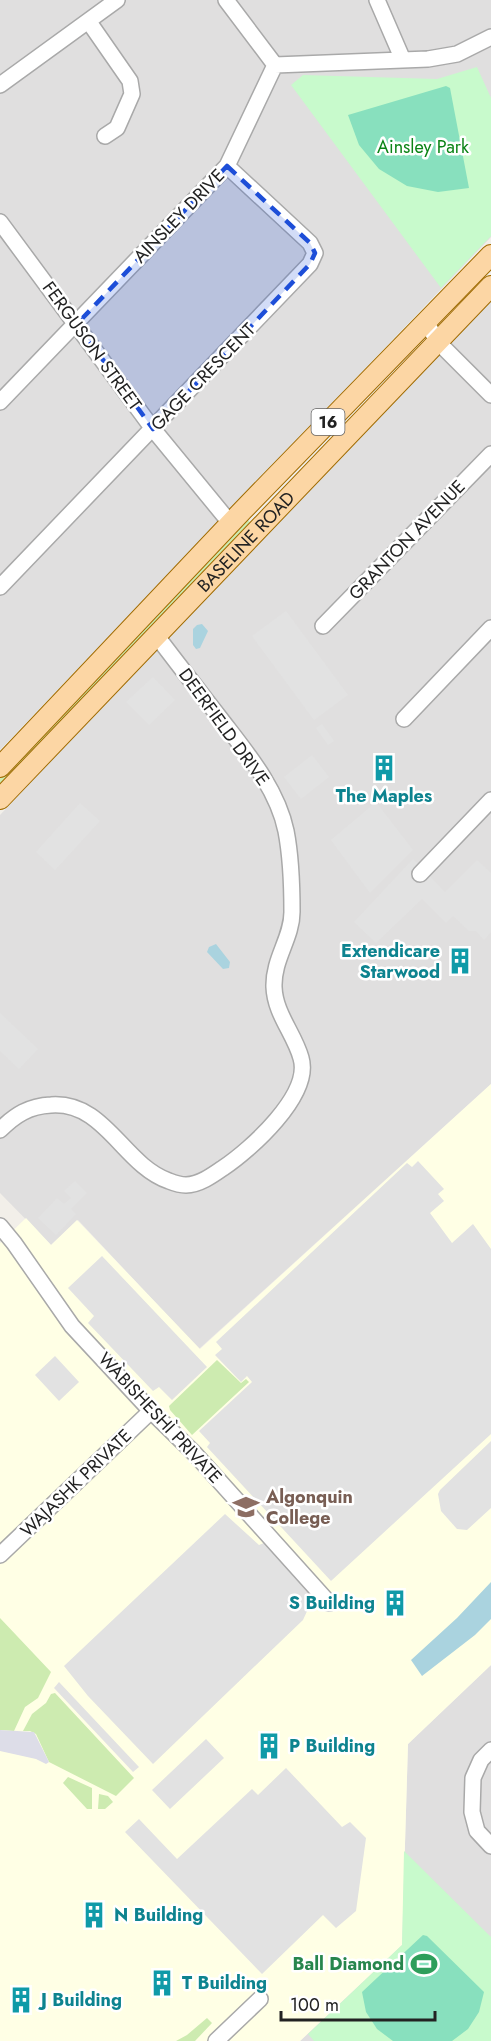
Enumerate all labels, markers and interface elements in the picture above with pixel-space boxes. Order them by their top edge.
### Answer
park label: Ainsley Park [377,134,469,160]
street label: AINSLEY DRIVE [127,163,231,269]
street label: FERGUSON STREET [36,276,148,416]
street label: GAGE CRESCENT [145,317,262,437]
road number: 16 [312,409,344,435]
street label: GRANTON AVENUE [343,474,471,606]
street label: BASELINE ROAD [191,485,301,598]
street label: DEERFIELD DRIVE [172,663,276,791]
building icon: The Maples [369,753,399,783]
place label: The Maples [336,783,432,809]
place label: Extendicare Starwood [341,938,440,985]
building icon: Extendicare Starwood [445,946,475,976]
street label: WÀBISHESHÌ PRIVATE [92,1347,228,1489]
street label: WAJASHK PRIVATE [15,1423,137,1543]
place label: Algonquin College [265,1484,353,1531]
school or university icon: Algonquin College [231,1492,261,1522]
building icon: S Building [380,1588,410,1618]
place label: S Building [289,1590,375,1616]
building icon: P Building [254,1731,284,1761]
place label: P Building [289,1733,375,1759]
building icon: N Building [79,1900,109,1930]
place label: N Building [114,1902,203,1928]
sports icon: Ball Diamond [409,1949,439,1979]
place label: Ball Diamond [293,1951,404,1977]
building icon: T Building [147,1968,177,1998]
place label: T Building [182,1970,267,1996]
scale bar [281,1984,436,2022]
building icon: J Building [6,1985,36,2015]
place label: J Building [38,1987,122,2013]
text: 100 m [290,1992,339,2018]

